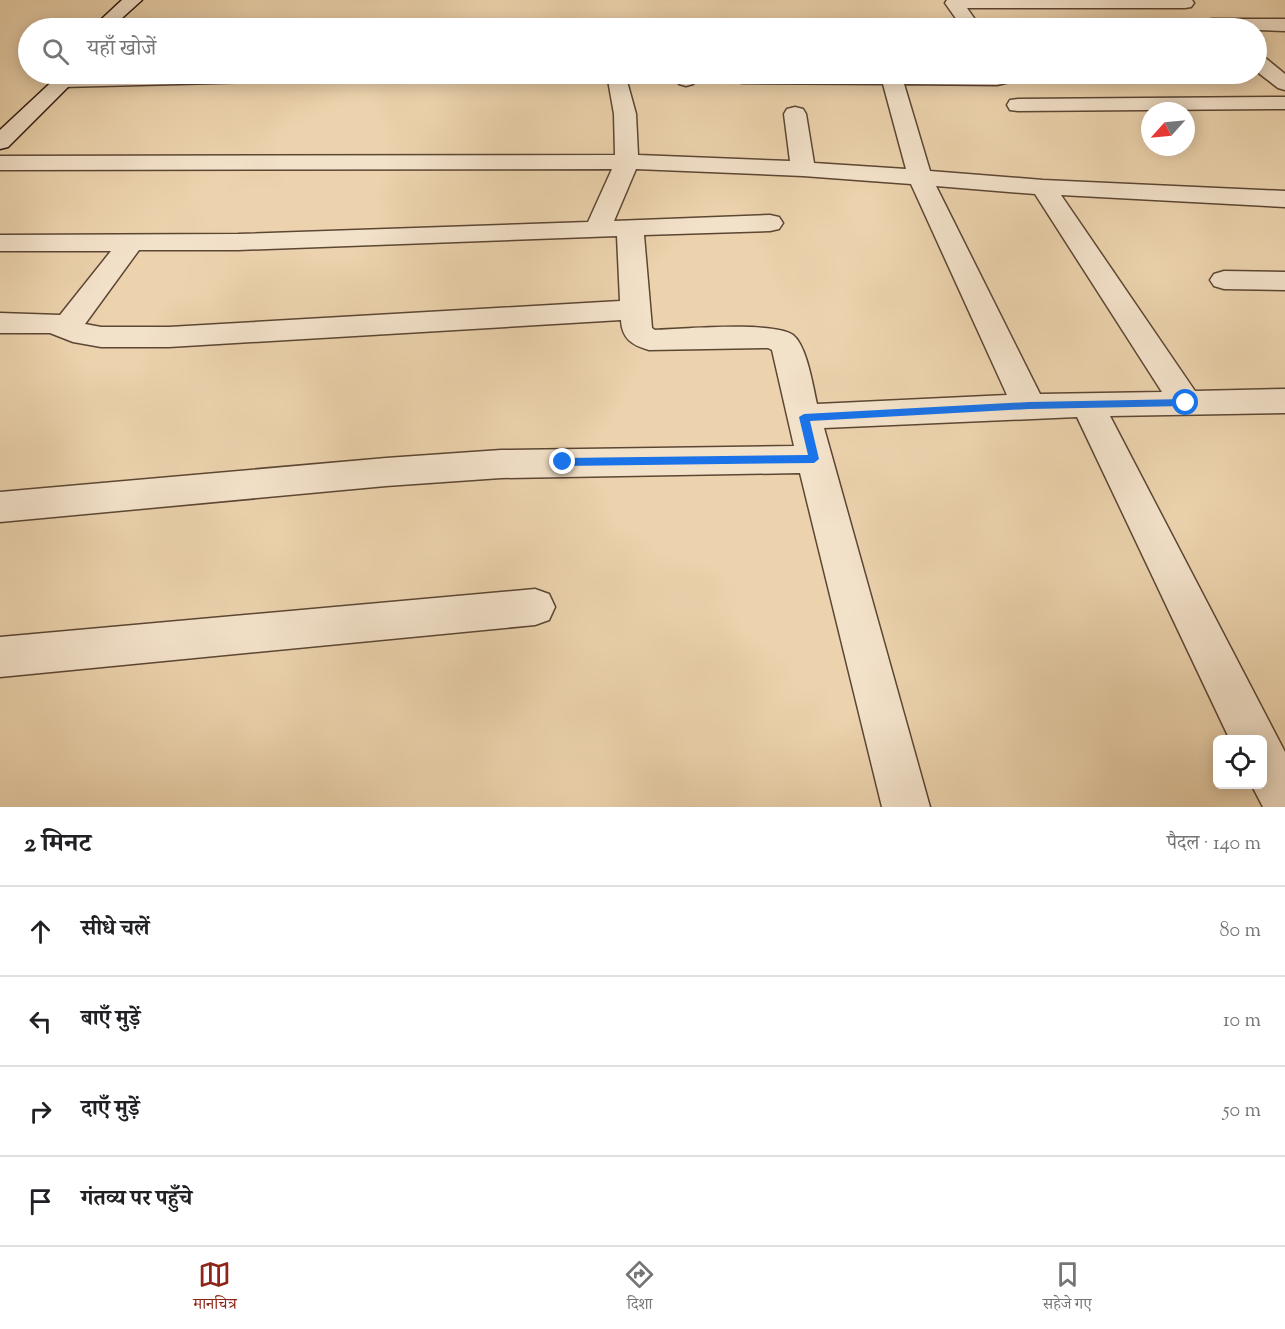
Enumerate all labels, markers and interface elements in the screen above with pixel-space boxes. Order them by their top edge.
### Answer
search box [18,18,1267,84]
text: यहाँ खोजें [87,34,156,66]
icon: search [39,35,72,68]
north arrow [1141,102,1195,156]
route start [1172,389,1198,415]
route end [549,448,575,474]
map controls [1213,735,1267,789]
button: locate [1213,735,1267,789]
text: 2 मिनट [24,826,91,863]
text: पैदल · 140 m [1167,830,1261,859]
text: सीधे चलें [81,914,150,946]
icon: ahead [24,915,57,948]
text: 80 m [1220,917,1261,946]
text: बाएँ मुड़ें [81,1004,140,1036]
icon: left [24,1005,57,1038]
text: 10 m [1223,1007,1261,1036]
text: दाएँ मुड़ें [81,1094,140,1126]
icon: right [24,1095,57,1128]
text: 50 m [1223,1097,1261,1126]
text: गंतव्य पर पहुँचे [81,1184,192,1216]
icon: arrive [24,1185,57,1218]
tab: मानचित्र [193,1258,237,1319]
tab: दिशा [623,1258,656,1319]
tab: सहेजे गए [1043,1258,1092,1319]

